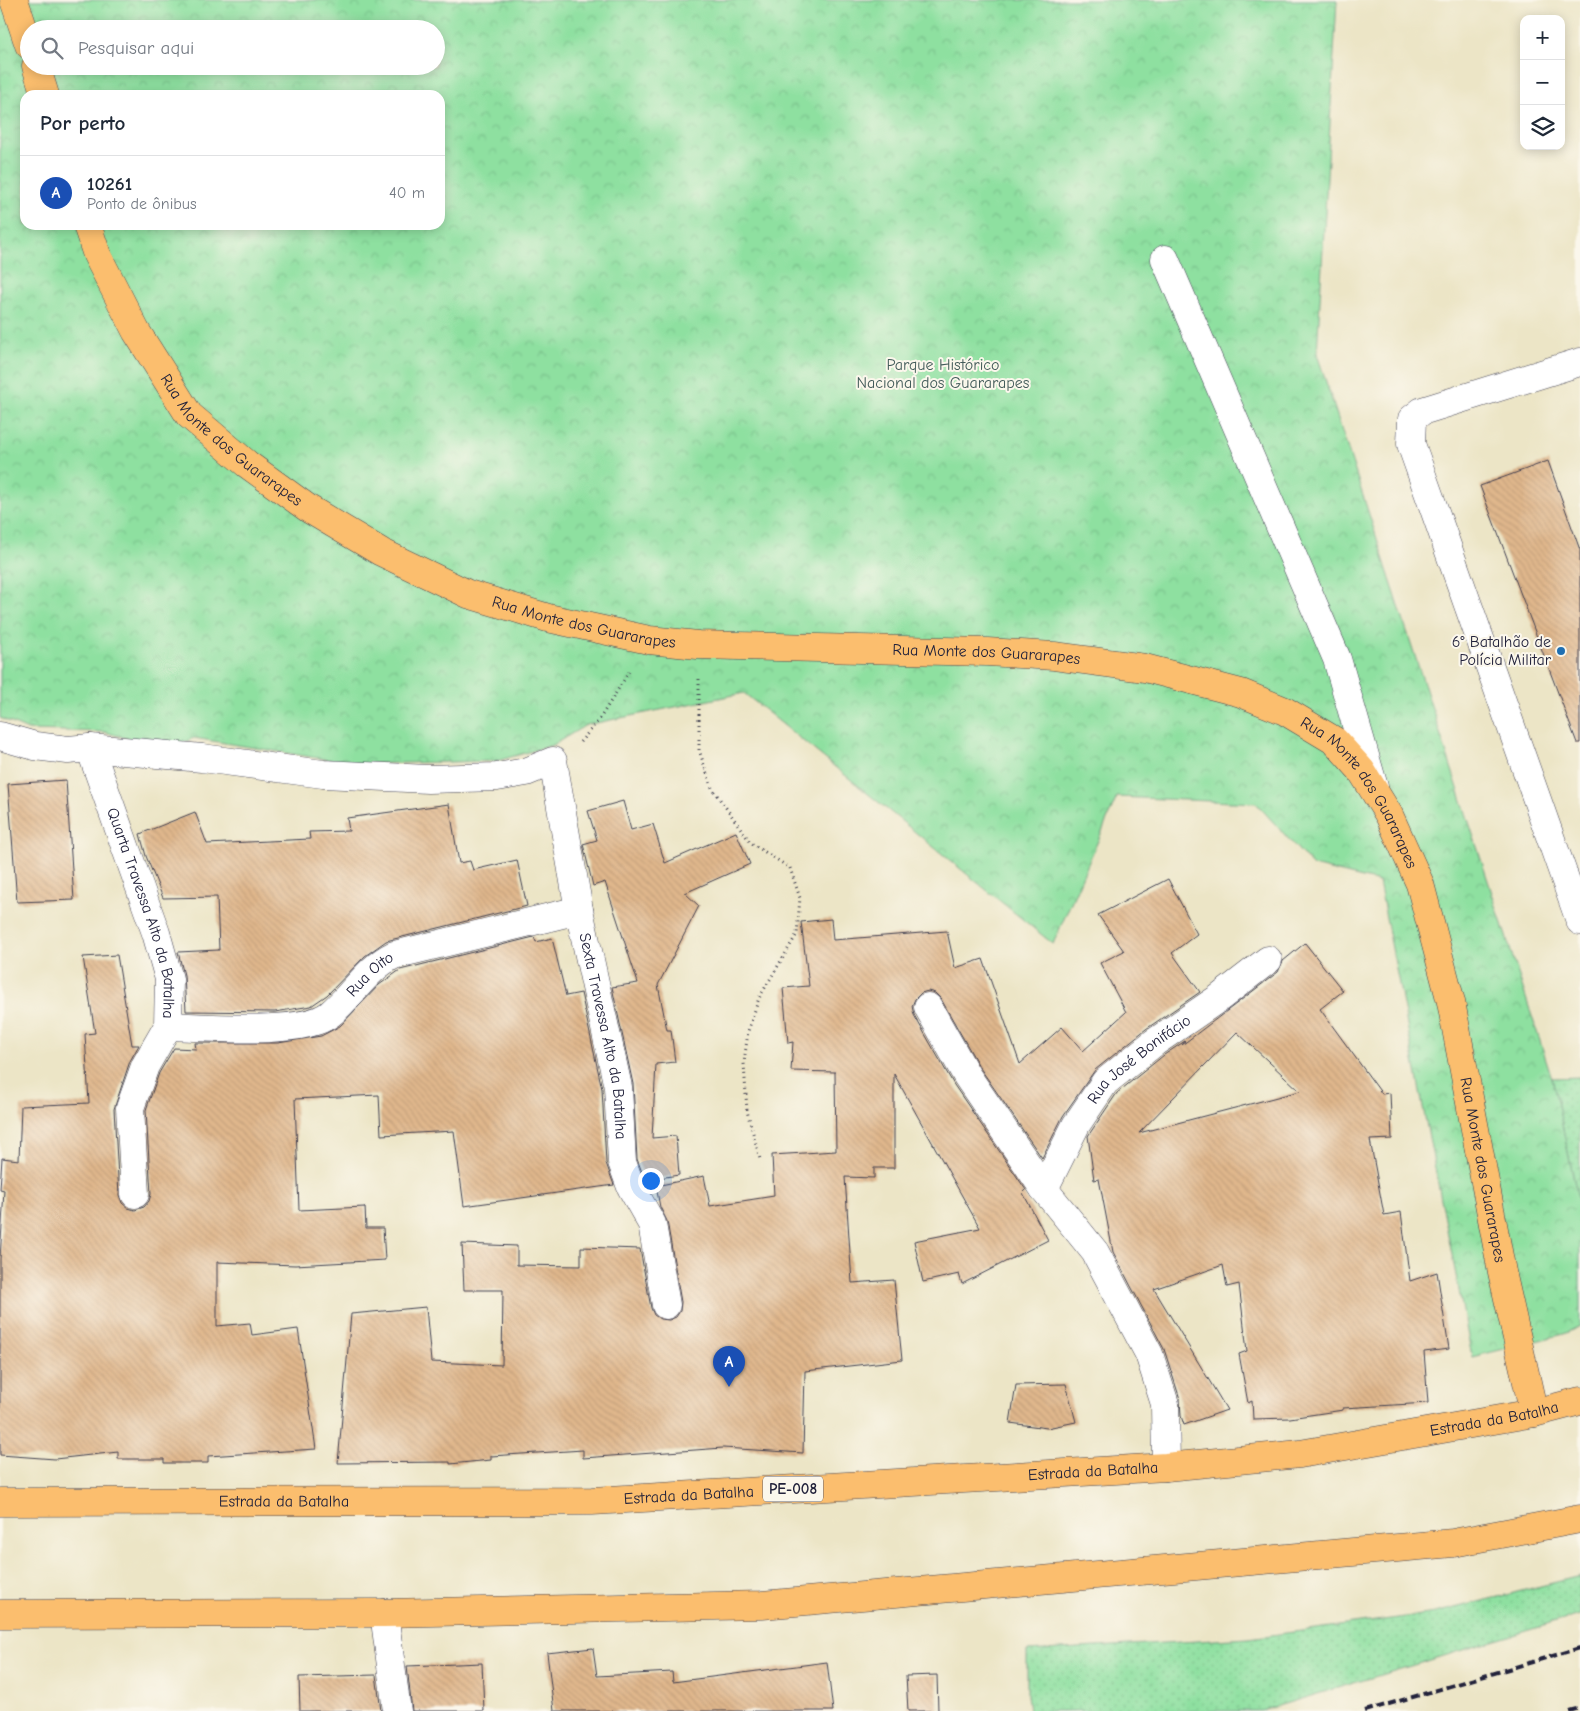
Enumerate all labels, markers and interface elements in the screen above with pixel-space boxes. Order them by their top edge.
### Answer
map controls [1520,15,1565,150]
button: + [1520,15,1565,60]
search box [20,20,445,75]
icon: search [38,34,66,62]
text: Pesquisar aqui [78,37,194,59]
button: − [1520,60,1565,105]
button: layers [1520,105,1565,150]
text: Por perto [40,111,125,135]
text: 10261 [87,173,132,195]
text: A [52,184,60,202]
text: 40 m [389,184,425,202]
text: Ponto de ônibus [87,195,197,213]
park label: Parque Histórico Nacional dos Guararapes [856,356,1030,392]
street label: Rua Monte dos Guararapes [157,371,306,510]
street label: Rua Monte dos Guararapes [490,593,677,652]
place label: 6° Batalhão de Polícia Militar [1452,633,1552,669]
street label: Rua Monte dos Guararapes [892,641,1082,668]
marker: 6° Batalhão de Polícia Militar [1555,645,1567,657]
street label: Rua Monte dos Guararapes [1297,713,1421,872]
street label: Quarta Travessa Alto da Batalha [103,805,178,1019]
street label: Sexta Travessa Alto da Batalha [575,931,630,1140]
street label: Rua Oito [343,948,397,1001]
street label: Rua José Bonifácio [1084,1011,1194,1107]
street label: Rua Monte dos Guararapes [1456,1076,1509,1264]
your location [638,1168,664,1194]
pin: A [713,1346,745,1387]
street label: Estrada da Batalha [1429,1398,1560,1440]
street label: Estrada da Batalha [1028,1458,1159,1484]
road number: PE-008 [763,1476,823,1502]
street label: Estrada da Batalha [623,1482,754,1508]
street label: Estrada da Batalha [219,1492,349,1511]

